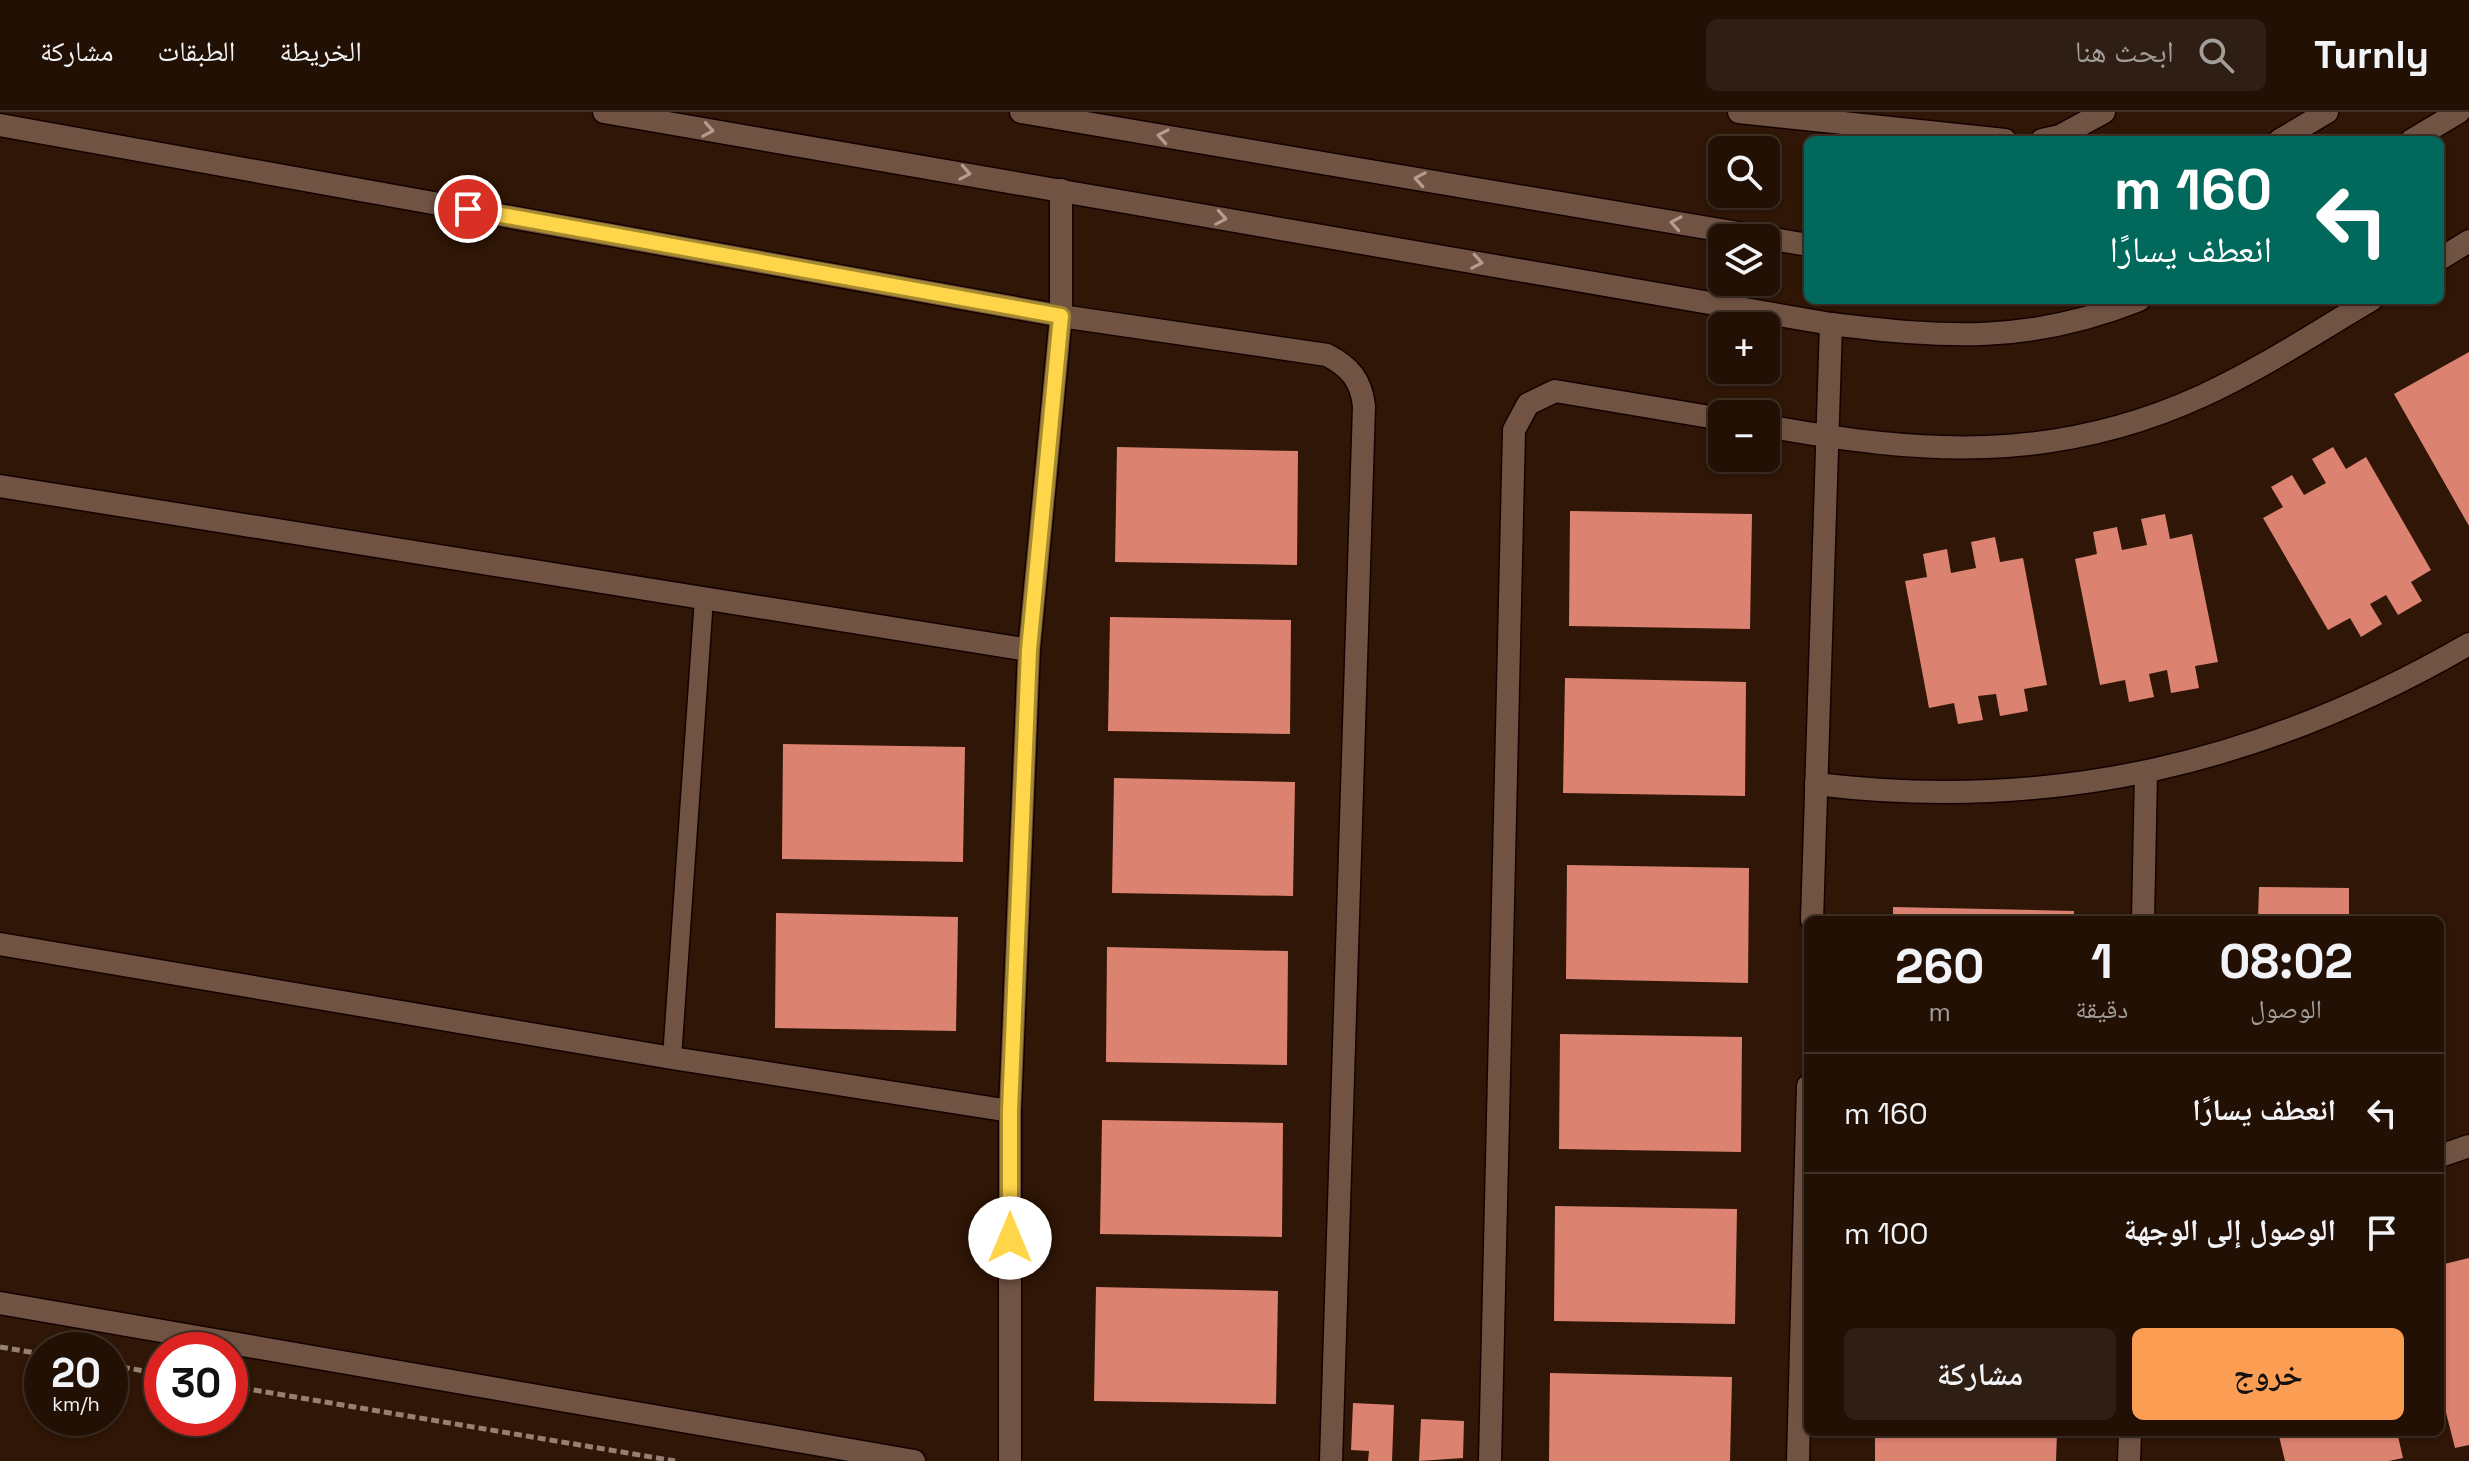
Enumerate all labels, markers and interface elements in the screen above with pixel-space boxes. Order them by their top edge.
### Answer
search box [1706,19,2266,91]
text: Turnly [2314,31,2429,79]
text: ابحث هنا [2075,32,2174,71]
text: مشاركة [40,33,114,69]
text: الطبقات [158,33,235,69]
text: الخريطة [279,33,362,69]
icon: search [2194,33,2238,77]
one-way arrow [702,120,715,137]
one-way arrow [1156,128,1170,145]
map controls [1708,136,1780,472]
button: search [1708,136,1780,208]
text: 160 m [2114,154,2272,225]
one-way arrow [958,164,972,181]
icon: left [2300,168,2404,272]
one-way arrow [1413,172,1426,189]
pin [434,175,502,243]
icon: arrive [446,187,490,231]
one-way arrow [1214,208,1228,225]
one-way arrow [1669,215,1683,232]
button: layers [1708,224,1780,296]
text: انعطف يسارًا [2110,227,2272,273]
one-way arrow [1470,253,1484,270]
button: + [1708,312,1780,384]
button: − [1708,400,1780,472]
text: 1 [2091,931,2113,992]
text: 08:02 [2219,931,2353,992]
text: 260 [1895,936,1984,997]
text: دقيقة [2075,992,2128,1026]
text: الوصول [2250,992,2322,1026]
text: m [1928,995,1951,1029]
text: انعطف يسارًا [2192,1090,2336,1129]
icon: left [2360,1091,2404,1135]
text: 160 m [1844,1094,1928,1133]
position arrow [968,1196,1052,1280]
text: الوصول إلى الوجهة [2123,1210,2336,1249]
icon: arrive [2360,1211,2404,1255]
text: 100 m [1844,1214,1929,1253]
button: مشاركة [1844,1328,2116,1420]
button: خروج [2132,1328,2404,1420]
speed limit sign: 30 [144,1332,248,1436]
text: 20 [51,1348,101,1399]
text: km/h [52,1391,100,1417]

